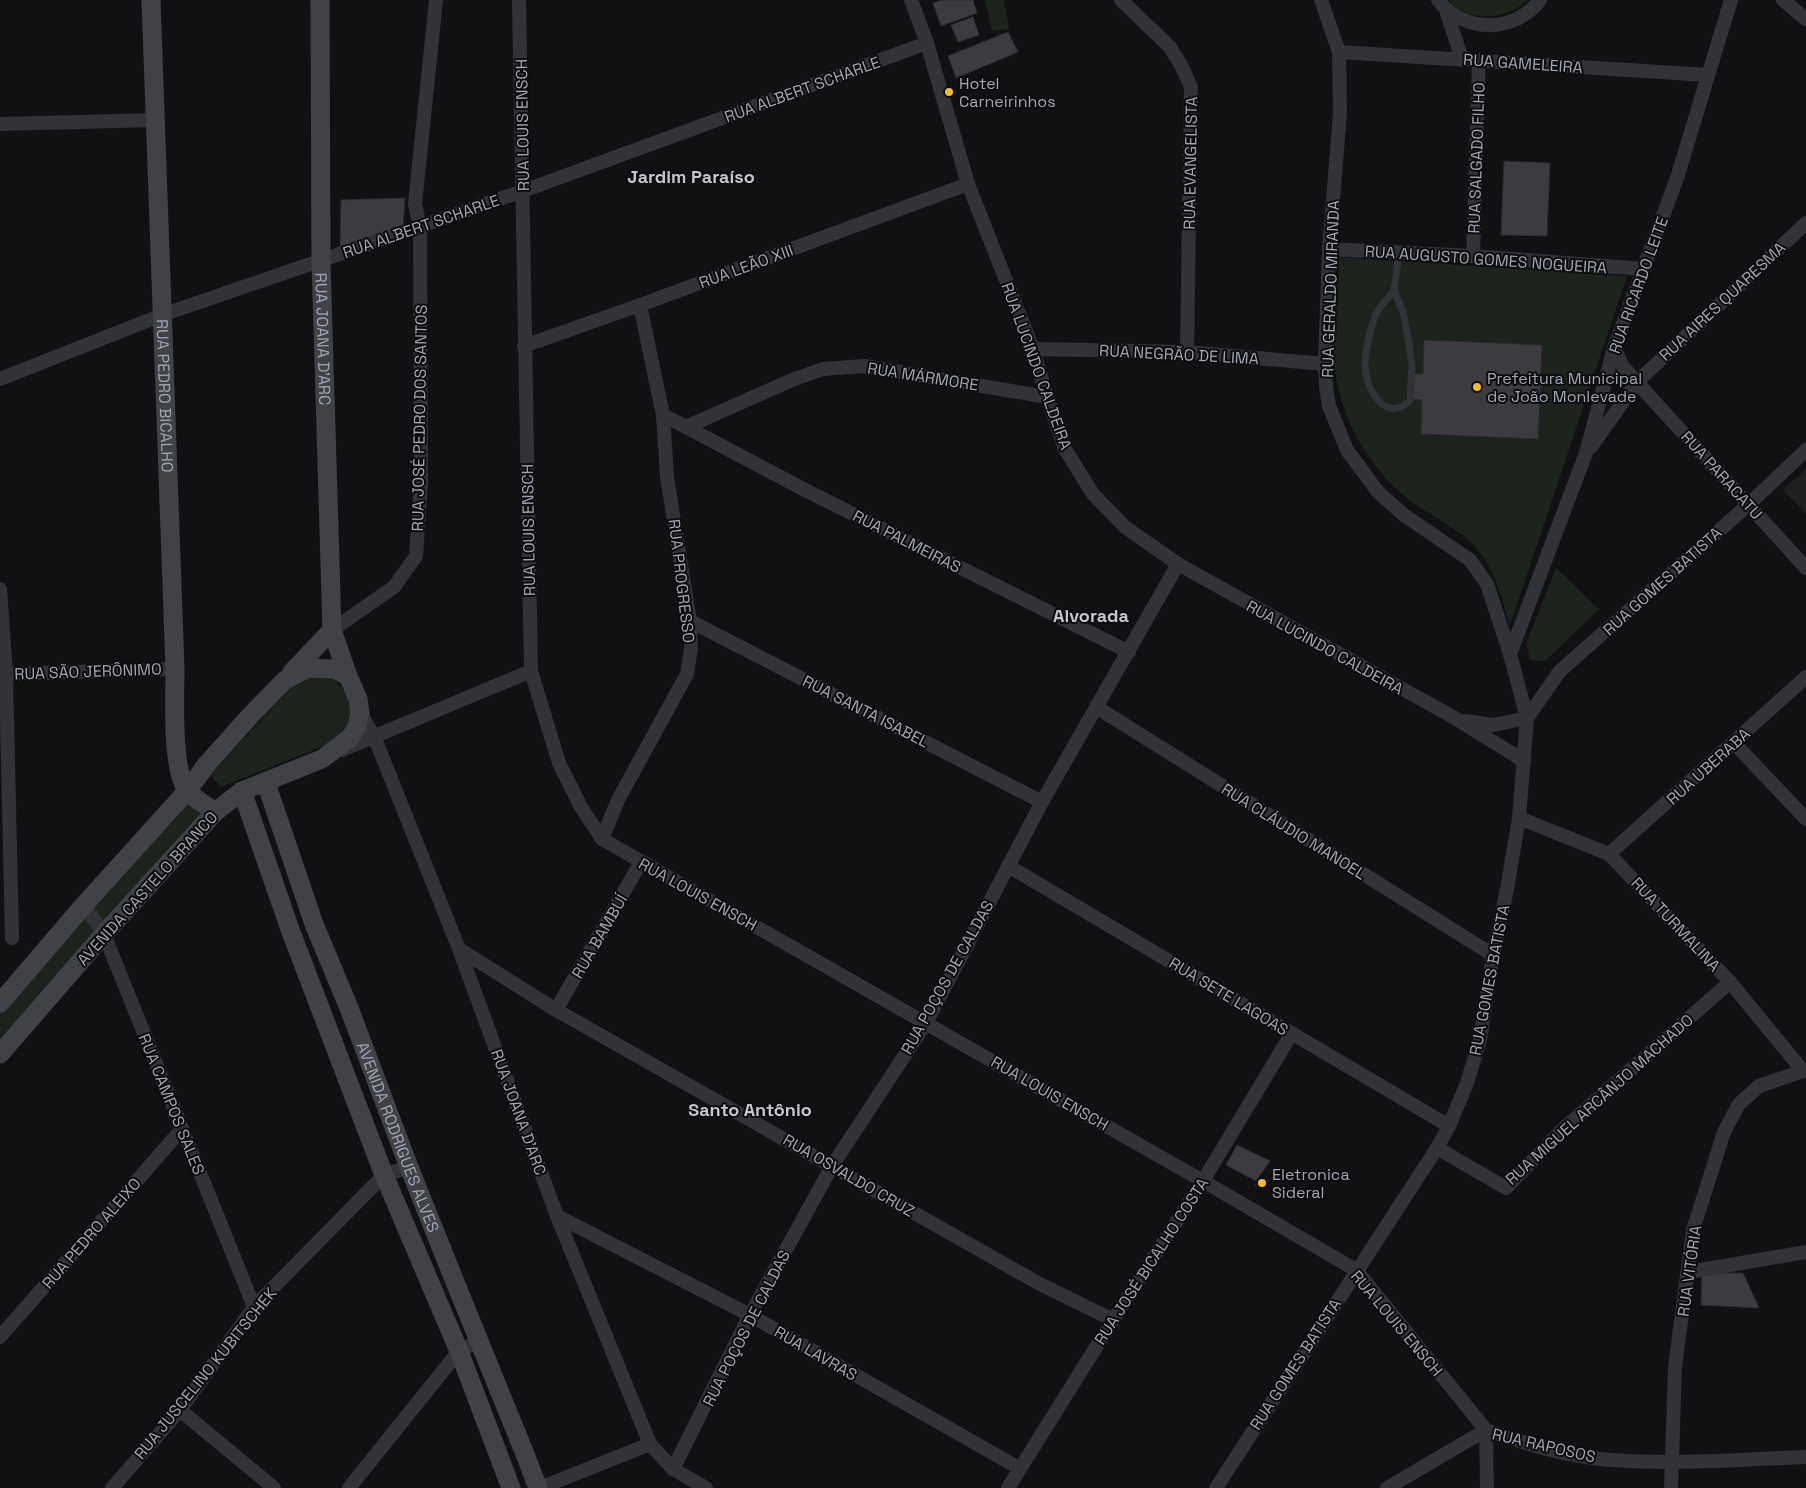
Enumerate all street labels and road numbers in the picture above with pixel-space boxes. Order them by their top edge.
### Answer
street label: RUA GAMELEIRA [1462,49,1583,78]
street label: RUA ALBERT SCHARLE [721,52,883,127]
street label: RUA LOUIS ENSCH [511,59,534,191]
street label: RUA SALGADO FILHO [1463,82,1490,234]
street label: RUA EVANGELISTA [1179,96,1202,230]
street label: RUA ALBERT SCHARLE [340,190,502,263]
street label: RUA GERALDO MIRANDA [1317,200,1344,378]
street label: RUA RICARDO LEITE [1604,214,1673,357]
street label: RUA AIRES QUARESMA [1655,237,1790,365]
street label: RUA LEÃO XIII [696,240,796,293]
street label: RUA AUGUSTO GOMES NOGUEIRA [1364,241,1608,278]
street label: RUA JOANA D'ARC [310,272,335,406]
street label: RUA LUCINDO CALDEIRA [996,280,1077,453]
street label: RUA JOSÉ PEDRO DOS SANTOS [407,304,432,532]
street label: RUA PEDRO BICALHO [151,319,178,473]
street label: RUA NEGRÃO DE LIMA [1099,340,1259,369]
street label: RUA MÁRMORE [866,357,980,396]
street label: RUA PARACATU [1676,427,1767,524]
street label: RUA LOUIS ENSCH [517,464,540,596]
street label: RUA PALMEIRAS [849,505,965,578]
street label: RUA PROGRESSO [663,518,700,644]
street label: RUA GOMES BATISTA [1599,522,1726,640]
street label: RUA LUCINDO CALDEIRA [1242,595,1407,699]
street label: RUA SÃO JERÔNIMO [14,658,162,685]
street label: RUA SANTA ISABEL [799,670,933,753]
street label: RUA UBERABA [1662,723,1755,809]
street label: RUA CLÁUDIO MANOEL [1218,778,1370,885]
street label: AVENIDA CASTELO BRANCO [72,807,222,970]
street label: RUA LOUIS ENSCH [635,853,761,936]
street label: RUA TURMALINA [1627,873,1725,976]
street label: RUA BAMBUÍ [567,890,632,982]
street label: RUA POÇOS DE CALDAS [896,896,999,1058]
street label: RUA GOMES BATISTA [1465,903,1514,1057]
street label: RUA SETE LAGOAS [1165,953,1292,1040]
street label: RUA MIGUEL ARCÂNJO MACHADO [1501,1009,1698,1189]
street label: RUA CAMPOS SALES [134,1031,209,1178]
street label: AVENIDA RODRIGUES ALVES [352,1039,444,1236]
street label: RUA JOANA D'ARC [486,1046,551,1178]
street label: RUA LOUIS ENSCH [987,1051,1112,1136]
street label: RUA OSVALDO CRUZ [779,1129,918,1222]
street label: RUA PEDRO ALEIXO [37,1173,145,1293]
street label: RUA JOSÉ BICALHO COSTA [1090,1174,1213,1349]
street label: RUA VITÓRIA [1673,1224,1706,1318]
street label: RUA POÇOS DE CALDAS [698,1246,795,1410]
street label: RUA LOUIS ENSCH [1346,1266,1447,1381]
street label: RUA JUSCELINO KUBITSCHEK [130,1283,281,1464]
street label: RUA GOMES BATISTA [1245,1294,1346,1434]
street label: RUA LAVRAS [771,1321,861,1386]
street label: RUA RAPOSOS [1490,1423,1598,1468]

